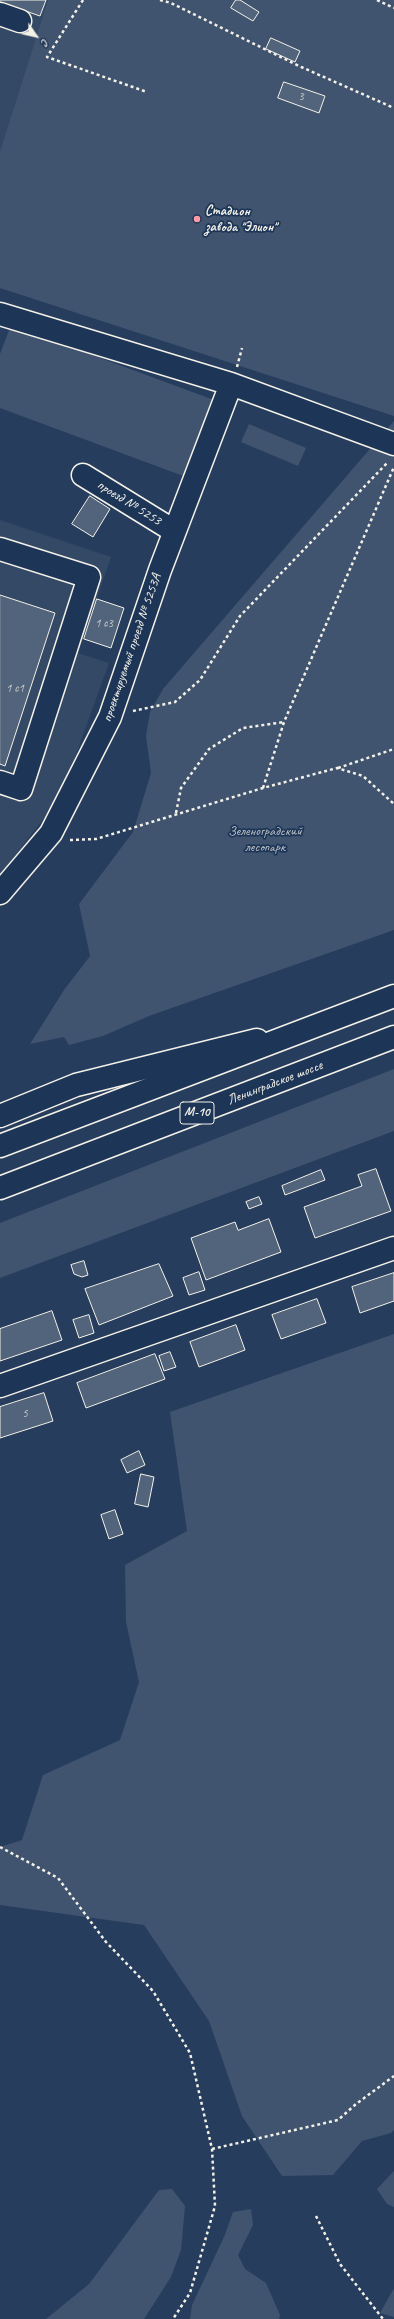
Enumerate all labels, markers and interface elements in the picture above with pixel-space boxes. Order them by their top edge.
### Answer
north arrow [16,16,56,56]
text: С [39,37,53,49]
house number: 3 [298,90,304,104]
place label: Стадион завода "Элион" [205,203,276,236]
marker: Стадион завода "Элион" [192,214,202,224]
street label: проезд № 5253 [94,477,164,529]
street label: проектируемый проезд № 5253А [99,572,165,724]
house number: 1 с3 [95,617,113,631]
house number: 1 с1 [6,682,24,696]
park label: Зеленоградский лесопарк [228,823,302,856]
street label: Ленинградское шоссе [225,1057,325,1109]
road number: М-10 [180,1102,214,1124]
house number: 5 [22,1407,28,1421]

